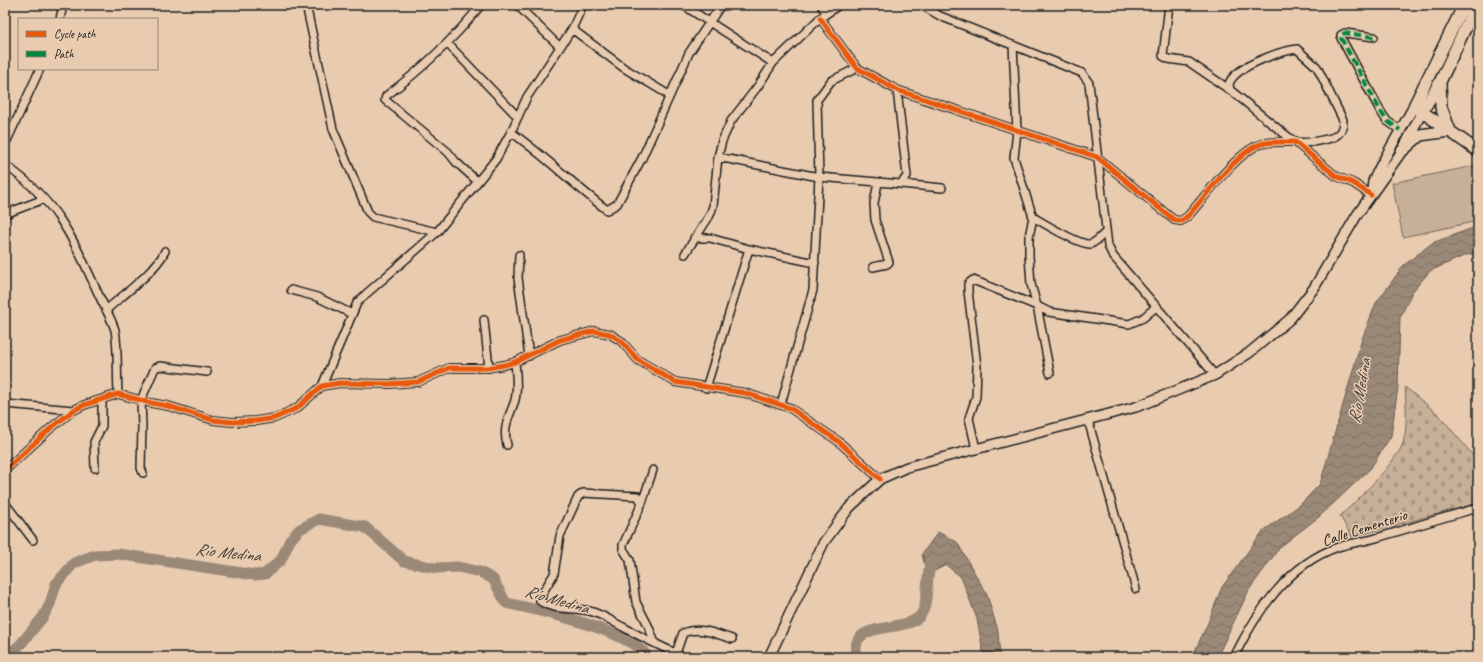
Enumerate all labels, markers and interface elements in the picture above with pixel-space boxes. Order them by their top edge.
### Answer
legend [18,18,158,70]
text: Cycle path [54,26,96,42]
text: Path [54,46,74,62]
water label: Río Medina [1343,356,1376,425]
street label: Calle Cementerio [1319,504,1411,551]
water label: Río Medina [194,539,263,567]
water label: Río Medina [523,580,593,619]

